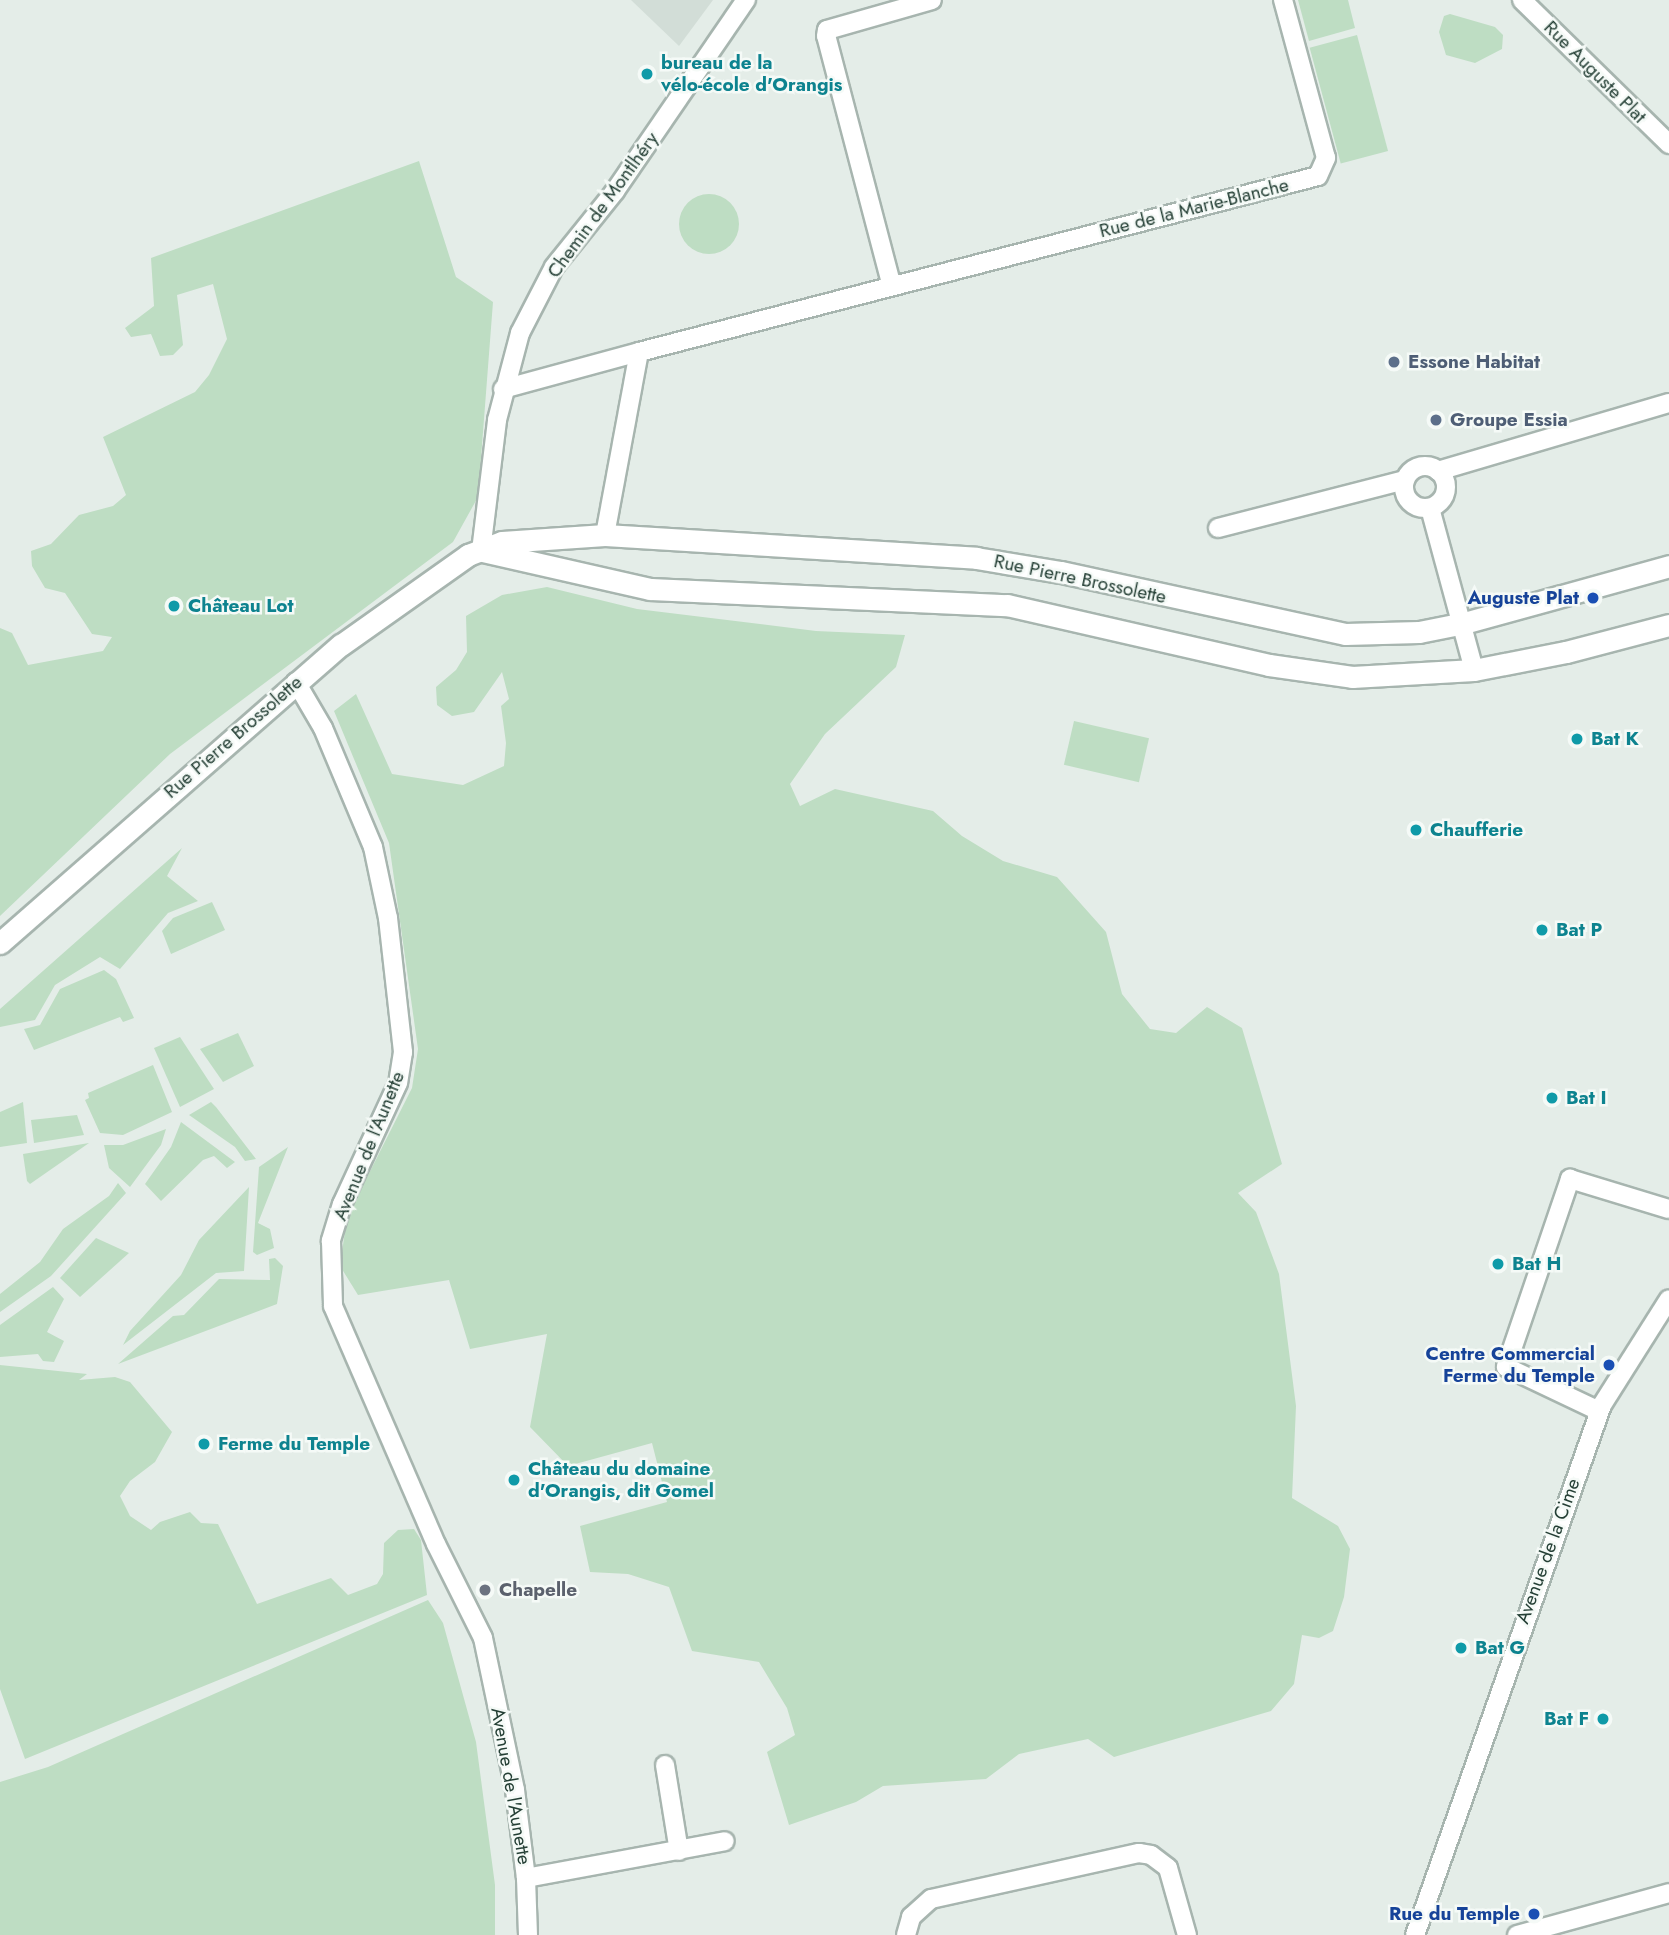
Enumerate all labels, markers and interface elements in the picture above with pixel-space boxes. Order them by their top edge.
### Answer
street label: Rue Auguste Plat [1539,16,1651,128]
place label: bureau de la vélo-école d'Orangis [661,52,842,96]
marker: bureau de la vélo-école d'Orangis [639,66,655,82]
street label: Chemin de Montlhéry [543,128,663,282]
street label: Rue de la Marie-Blanche [1097,173,1291,243]
place label: Essone Habitat [1408,351,1540,373]
marker: Essone Habitat [1386,354,1402,370]
place label: Groupe Essia [1450,409,1568,431]
marker: Groupe Essia [1428,412,1444,428]
street label: Rue Pierre Brossolette [992,550,1168,608]
place label: Auguste Plat [1467,587,1579,609]
marker: Auguste Plat [1585,590,1601,606]
place label: Château Lot [188,595,294,617]
marker: Château Lot [166,598,182,614]
street label: Rue Pierre Brossolette [159,671,307,803]
place label: Bat K [1591,728,1639,750]
marker: Bat K [1569,731,1585,747]
place label: Chaufferie [1430,819,1523,841]
marker: Chaufferie [1408,822,1424,838]
place label: Bat P [1556,919,1602,941]
marker: Bat P [1534,922,1550,938]
street label: Avenue de l’Aunette [329,1068,409,1224]
place label: Bat I [1566,1087,1607,1109]
marker: Bat I [1544,1090,1560,1106]
place label: Bat H [1512,1253,1562,1275]
marker: Bat H [1490,1256,1506,1272]
place label: Centre Commercial Ferme du Temple [1426,1343,1595,1387]
marker: Centre Commercial Ferme du Temple [1601,1357,1617,1373]
place label: Ferme du Temple [218,1433,370,1455]
marker: Ferme du Temple [196,1436,212,1452]
place label: Château du domaine d'Orangis, dit Gomel [528,1458,714,1502]
marker: Château du domaine d'Orangis, dit Gomel [506,1472,522,1488]
street label: Avenue de la Cime [1511,1475,1585,1627]
place label: Chapelle [499,1579,577,1601]
marker: Chapelle [477,1582,493,1598]
place label: Bat G [1475,1637,1525,1659]
marker: Bat G [1453,1640,1469,1656]
street label: Avenue de l'Aunette [486,1706,536,1866]
place label: Bat F [1544,1708,1589,1730]
marker: Bat F [1595,1711,1611,1727]
place label: Rue du Temple [1389,1903,1520,1925]
marker: Rue du Temple [1526,1906,1542,1922]

